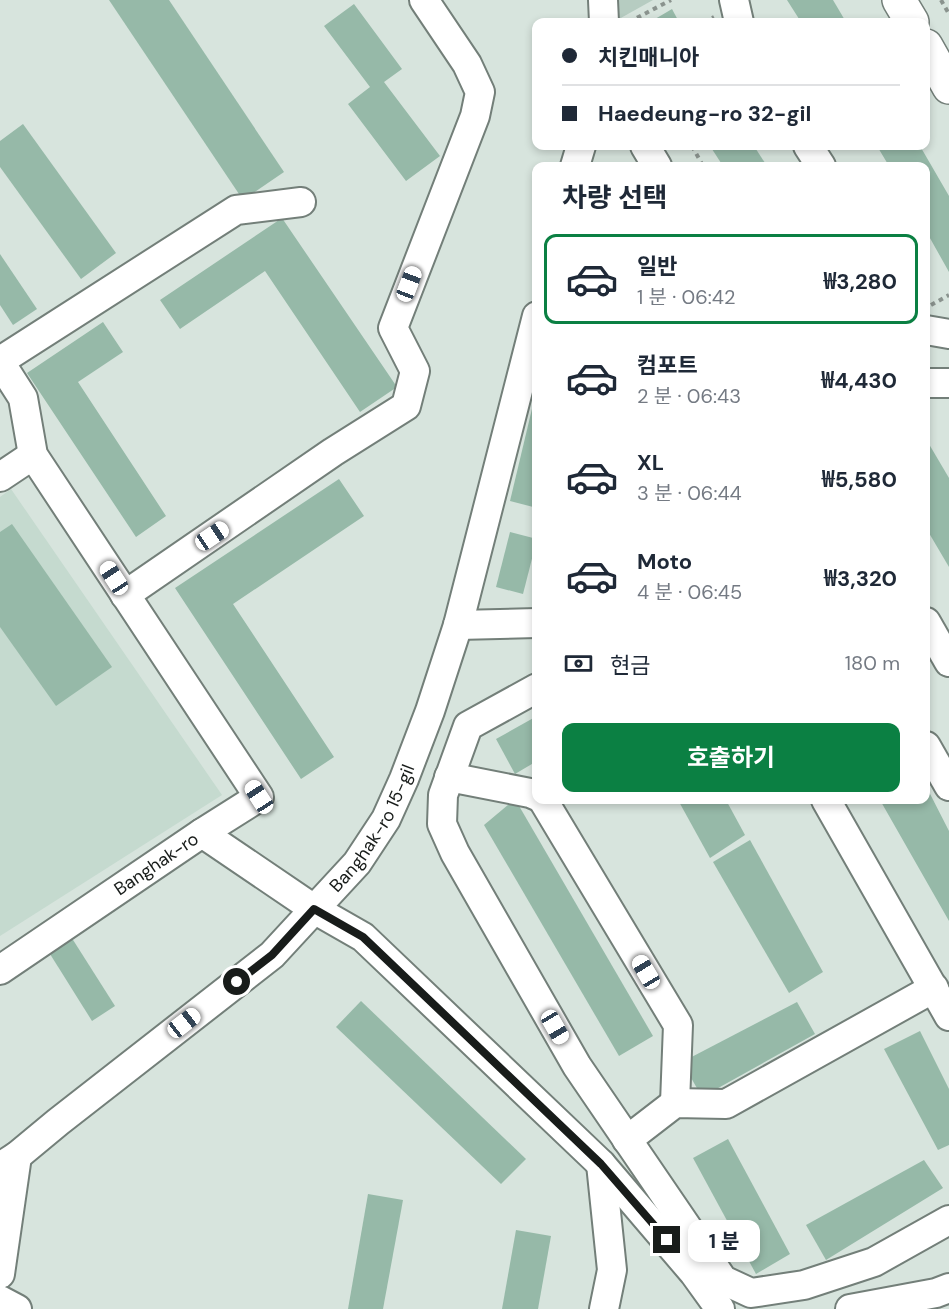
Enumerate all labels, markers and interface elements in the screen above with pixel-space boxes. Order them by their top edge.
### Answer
text: 치킨매니아 [598,43,699,72]
text: Haedeung-ro 32-gil [598,99,811,128]
text: 차량 선택 [562,180,668,215]
icon: car [565,252,619,306]
text: 일반 [637,252,677,281]
car [394,264,424,304]
text: ₩3,280 [823,267,897,296]
text: 1 분 · 06:42 [637,284,736,310]
icon: car [565,351,619,405]
text: 컴포트 [637,351,698,380]
text: ₩4,430 [821,366,897,395]
text: 2 분 · 06:43 [637,383,741,409]
text: XL [637,448,664,477]
icon: car [565,450,619,504]
text: ₩5,580 [822,465,897,494]
text: 3 분 · 06:44 [637,480,742,506]
car [192,518,232,554]
text: Moto [637,547,692,576]
icon: car [565,549,619,603]
car [97,558,131,598]
text: ₩3,320 [824,564,897,593]
text: 4 분 · 06:45 [637,579,742,605]
icon: cash [562,647,595,680]
text: 180 m [845,650,900,676]
text: 현금 [610,651,650,680]
button: 호출하기 [562,723,900,792]
street label: Banghak-ro 15-gil [324,761,420,897]
car [242,777,276,817]
street label: Banghak-ro [110,827,203,901]
car [629,952,663,992]
route start [223,968,250,995]
car [164,1005,204,1041]
car [538,1007,572,1047]
callout: 1 분 [688,1219,760,1261]
route end [653,1226,680,1253]
text: 1 분 [709,1228,739,1254]

